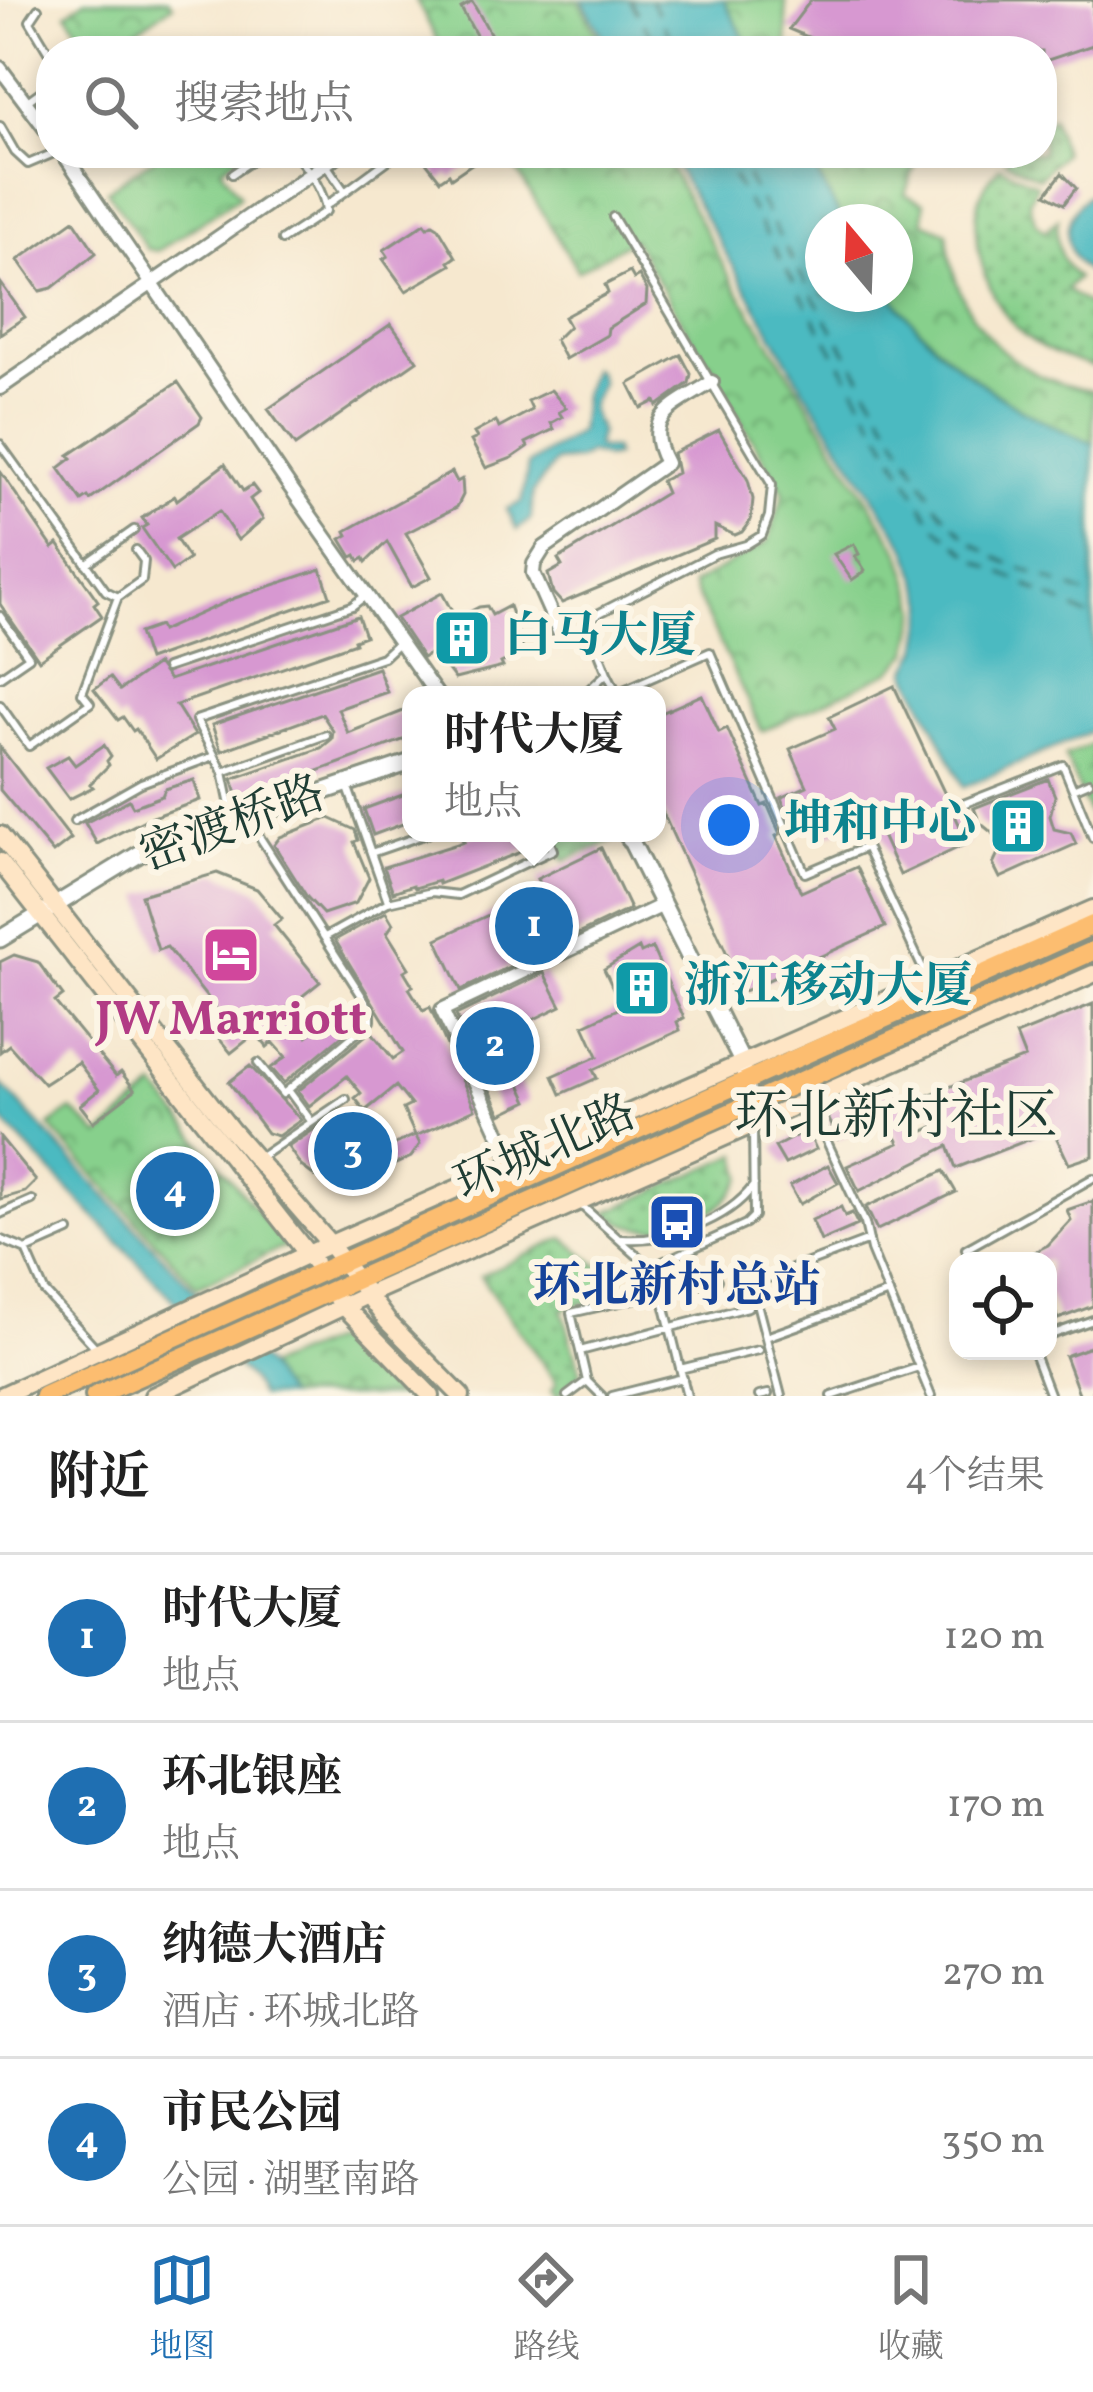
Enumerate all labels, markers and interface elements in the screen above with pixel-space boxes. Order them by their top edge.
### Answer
search box [36,36,1057,168]
icon: search [78,69,144,135]
text: 搜索地点 [174,75,354,138]
north arrow [805,204,913,312]
place label: 白马大厦 [504,605,696,672]
building icon: 白马大厦 [431,607,493,669]
popup [402,686,666,842]
text: 时代大厦 [444,706,624,769]
street label: 密渡桥路 [131,762,335,890]
text: 地点 [444,777,522,831]
place label: 坤和中心 [784,793,976,860]
your location [699,795,759,855]
building icon: 坤和中心 [987,795,1049,857]
pin: 1 [495,881,573,971]
hotel icon: JW Marriott [200,924,262,986]
place label: 浙江移动大厦 [684,955,972,1022]
building icon: 浙江移动大厦 [611,957,673,1019]
place label: JW Marriott [94,988,367,1055]
pin: 2 [456,1001,534,1091]
street label: 环城北路 [445,1080,647,1220]
district label: 环北新村社区 [734,1082,1058,1157]
pin: 3 [314,1106,392,1196]
pin: 4 [136,1146,214,1236]
bus stop icon: 环北新村总站 [646,1191,708,1253]
map controls [949,1252,1057,1360]
button: locate [949,1252,1057,1360]
place label: 环北新村总站 [533,1255,821,1322]
text: 附近 [48,1444,150,1515]
text: 4个结果 [905,1451,1045,1505]
text: 时代大厦 [162,1580,342,1643]
text: 1 [79,1611,95,1665]
text: 120 m [944,1611,1045,1665]
text: 地点 [162,1651,240,1705]
text: 环北银座 [162,1748,342,1811]
text: 2 [77,1779,97,1833]
text: 170 m [947,1779,1045,1833]
text: 地点 [162,1819,240,1873]
text: 纳德大酒店 [162,1916,387,1979]
text: 3 [77,1947,97,2001]
text: 270 m [942,1947,1045,2001]
text: 酒店 · 环城北路 [162,1987,419,2041]
text: 市民公园 [162,2084,342,2147]
text: 4 [75,2115,99,2169]
text: 350 m [941,2115,1045,2169]
text: 公园 · 湖墅南路 [162,2155,419,2209]
tab: 地图 [149,2247,215,2372]
tab: 路线 [513,2247,579,2372]
tab: 收藏 [878,2247,944,2372]

